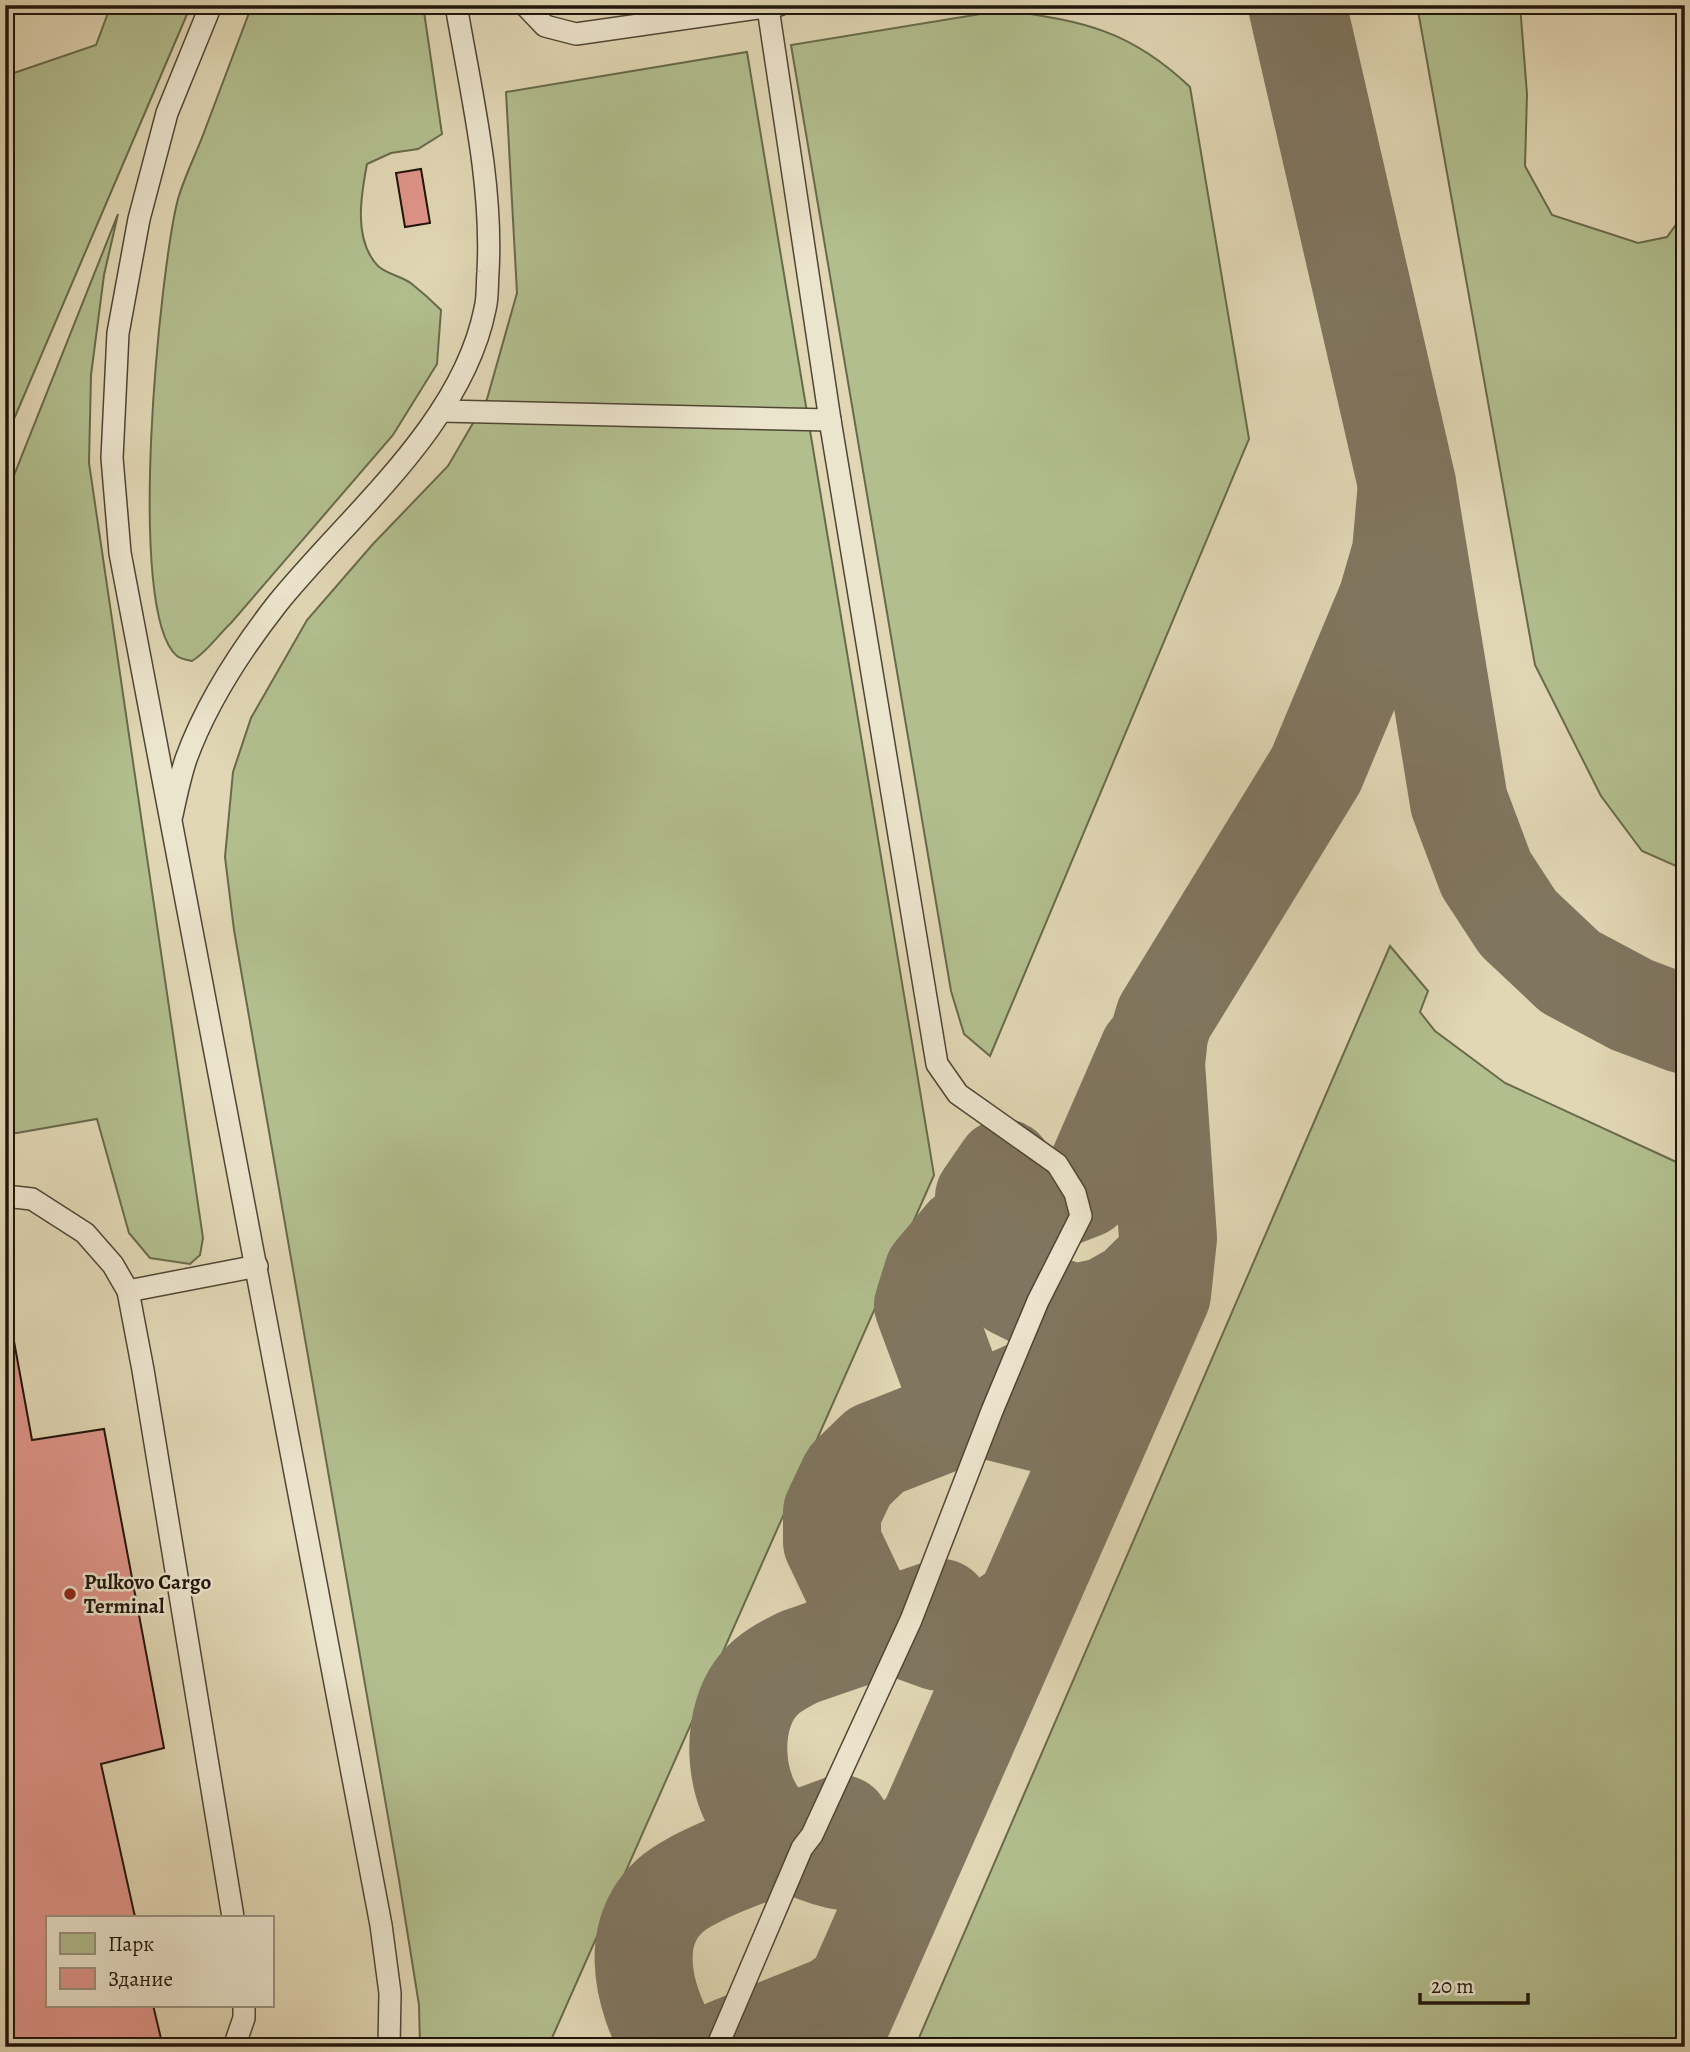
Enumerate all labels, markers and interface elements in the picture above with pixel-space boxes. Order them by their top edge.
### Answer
place label: Pulkovo Cargo Terminal [84,1568,211,1620]
marker: Pulkovo Cargo Terminal [62,1586,78,1602]
legend [46,1916,273,2007]
text: Парк [108,1930,154,1958]
scale bar [1420,1961,1529,2005]
text: Здание [108,1965,173,1993]
text: 20 m [1431,1972,1474,2000]

